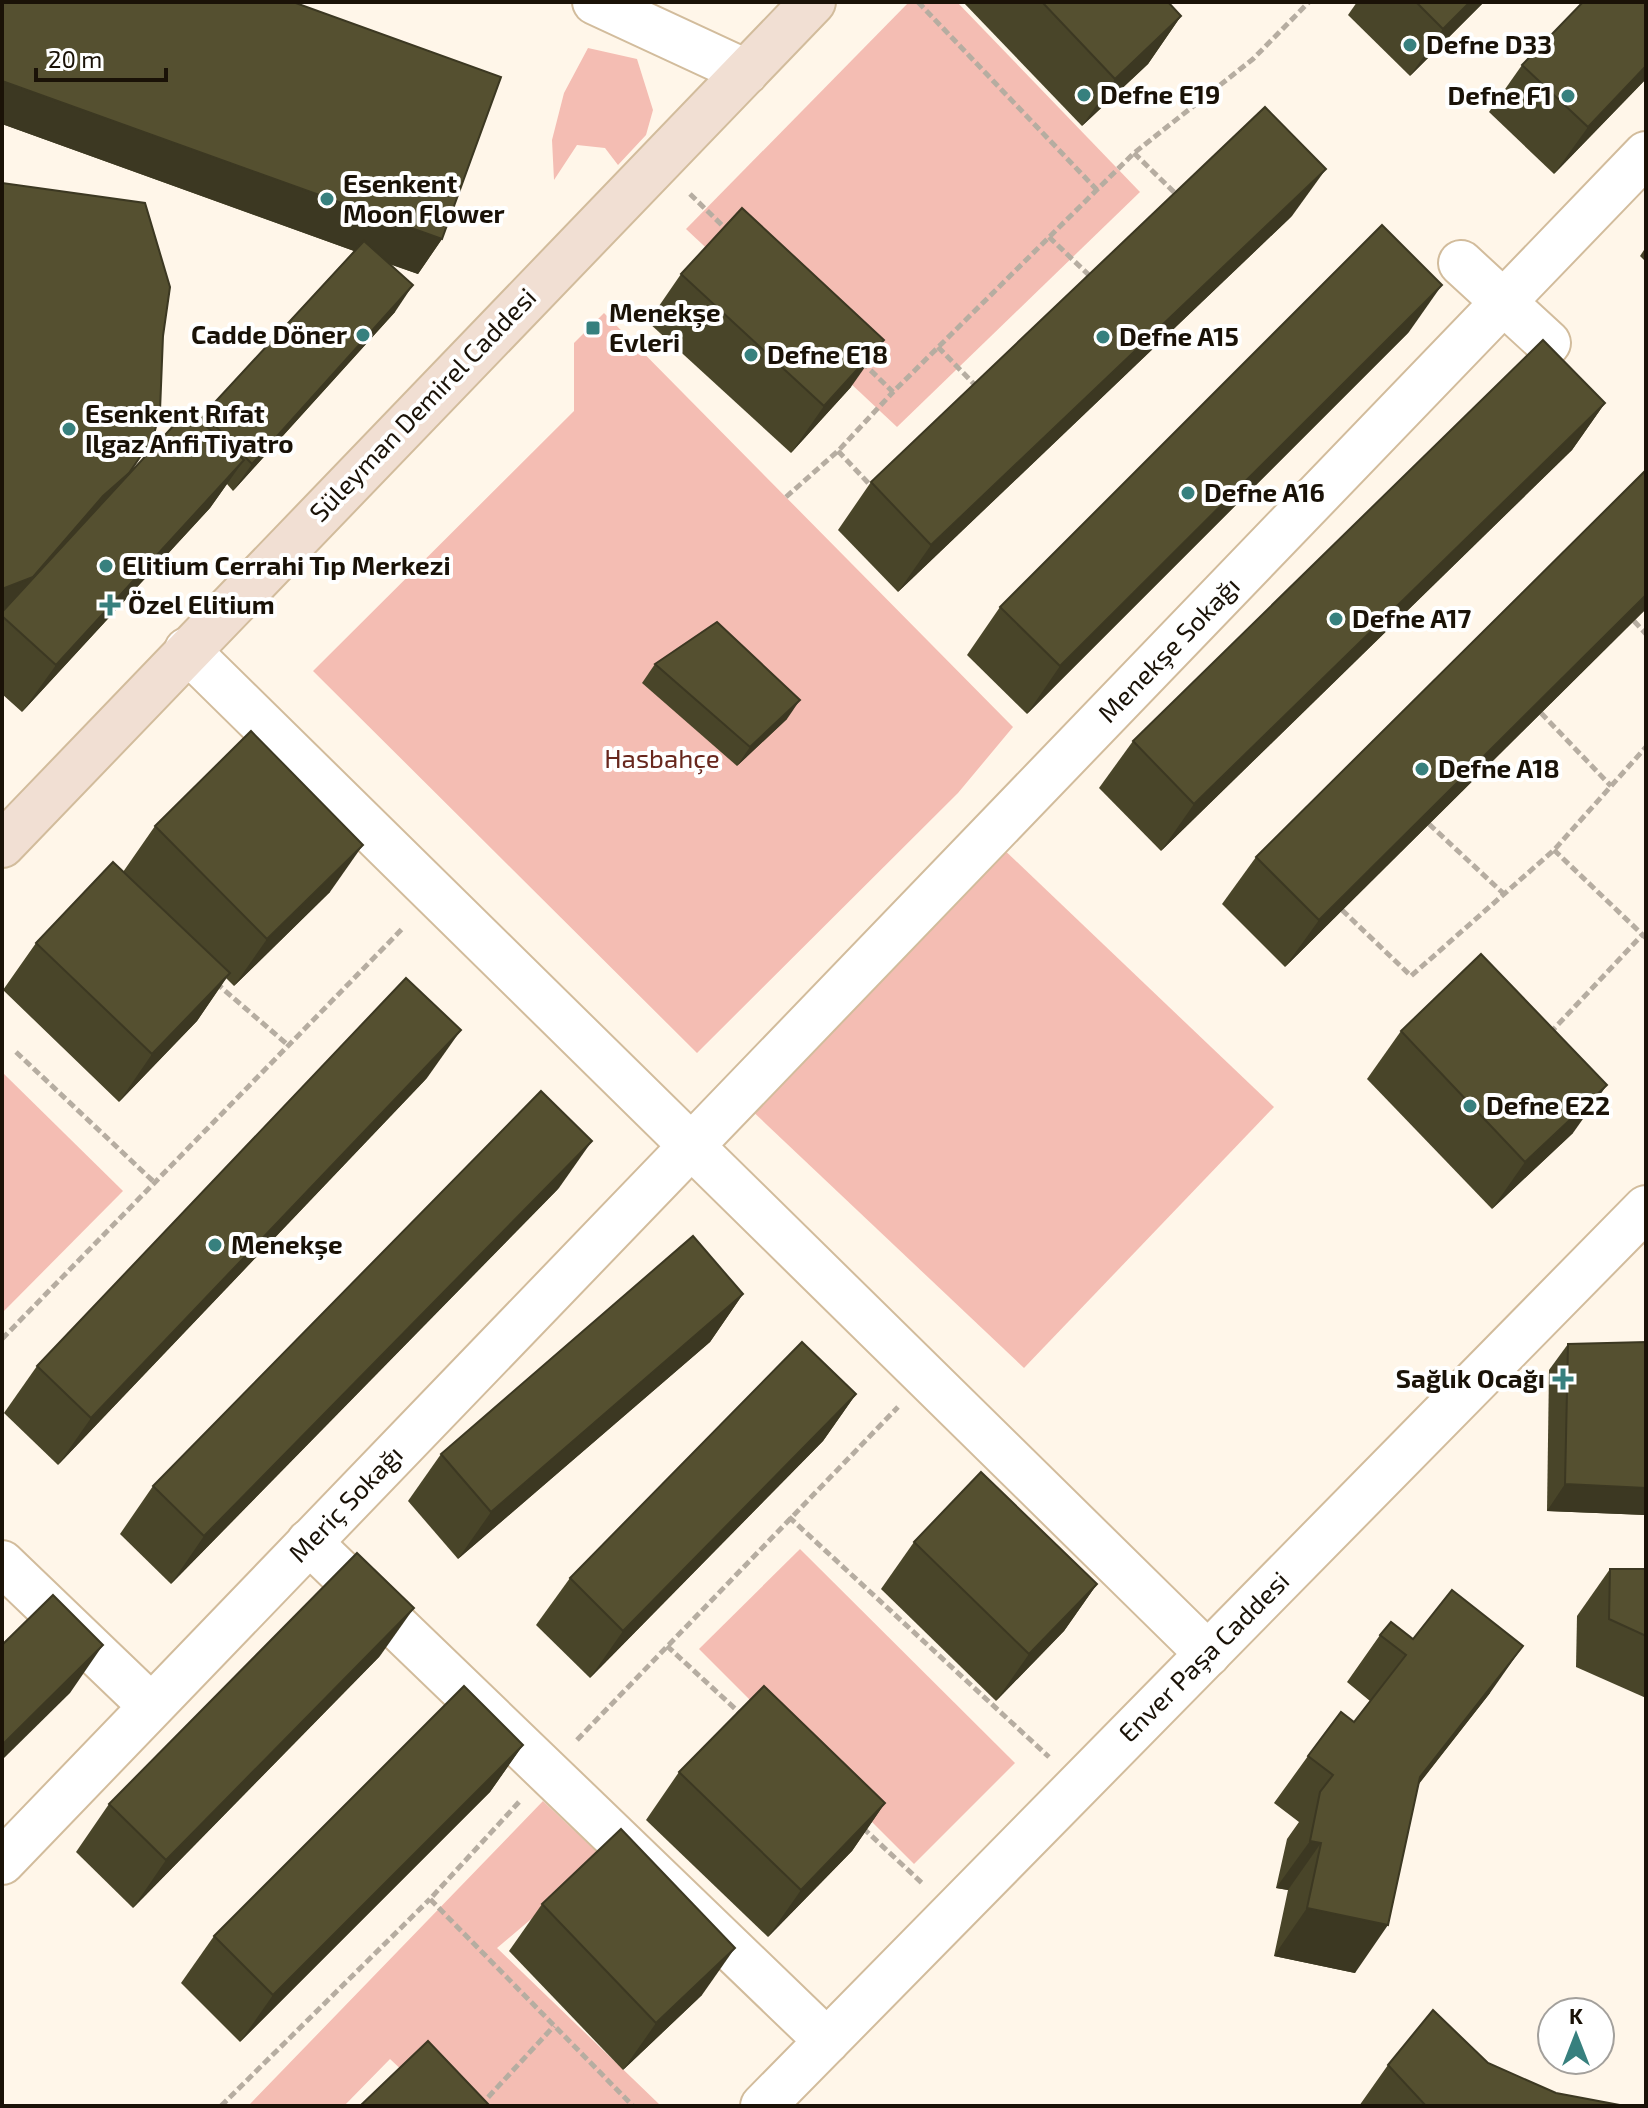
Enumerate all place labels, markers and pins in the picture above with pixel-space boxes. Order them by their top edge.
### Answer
place label: Defne D33 [1426,28,1552,59]
marker: Defne D33 [1401,36,1419,54]
place label: Defne E19 [1100,78,1220,109]
place label: Defne F1 [1447,79,1552,110]
marker: Defne E19 [1075,86,1093,104]
marker: Defne F1 [1559,87,1577,105]
place label: Esenkent Moon Flower [343,167,505,228]
marker: Esenkent Moon Flower [318,190,336,208]
place label: Menekşe Evleri [609,296,721,357]
place label: Cadde Döner [191,318,347,349]
marker: Menekşe Evleri [584,319,602,337]
place label: Defne A15 [1119,320,1239,351]
marker: Cadde Döner [354,326,372,344]
marker: Defne A15 [1094,328,1112,346]
place label: Defne E18 [767,338,888,369]
marker: Defne E18 [742,346,760,364]
place label: Esenkent Rıfat Ilgaz Anfi Tiyatro [85,397,294,459]
marker: Esenkent Rıfat Ilgaz Anfi Tiyatro [60,420,78,438]
place label: Defne A16 [1204,476,1325,507]
marker: Defne A16 [1179,484,1197,502]
place label: Elitium Cerrahi Tıp Merkezi [122,549,451,580]
marker: Elitium Cerrahi Tıp Merkezi [97,557,115,575]
place label: Özel Elitium [128,588,275,619]
marker: Özel Elitium [99,594,121,616]
place label: Defne A17 [1352,602,1472,633]
marker: Defne A17 [1327,610,1345,628]
place label: Defne A18 [1438,752,1560,783]
marker: Defne A18 [1413,760,1431,778]
place label: Defne E22 [1486,1089,1610,1120]
marker: Defne E22 [1461,1097,1479,1115]
place label: Menekşe [231,1228,343,1261]
marker: Menekşe [206,1236,224,1254]
place label: Sağlık Ocağı [1396,1362,1545,1393]
marker: Sağlık Ocağı [1552,1368,1574,1390]

